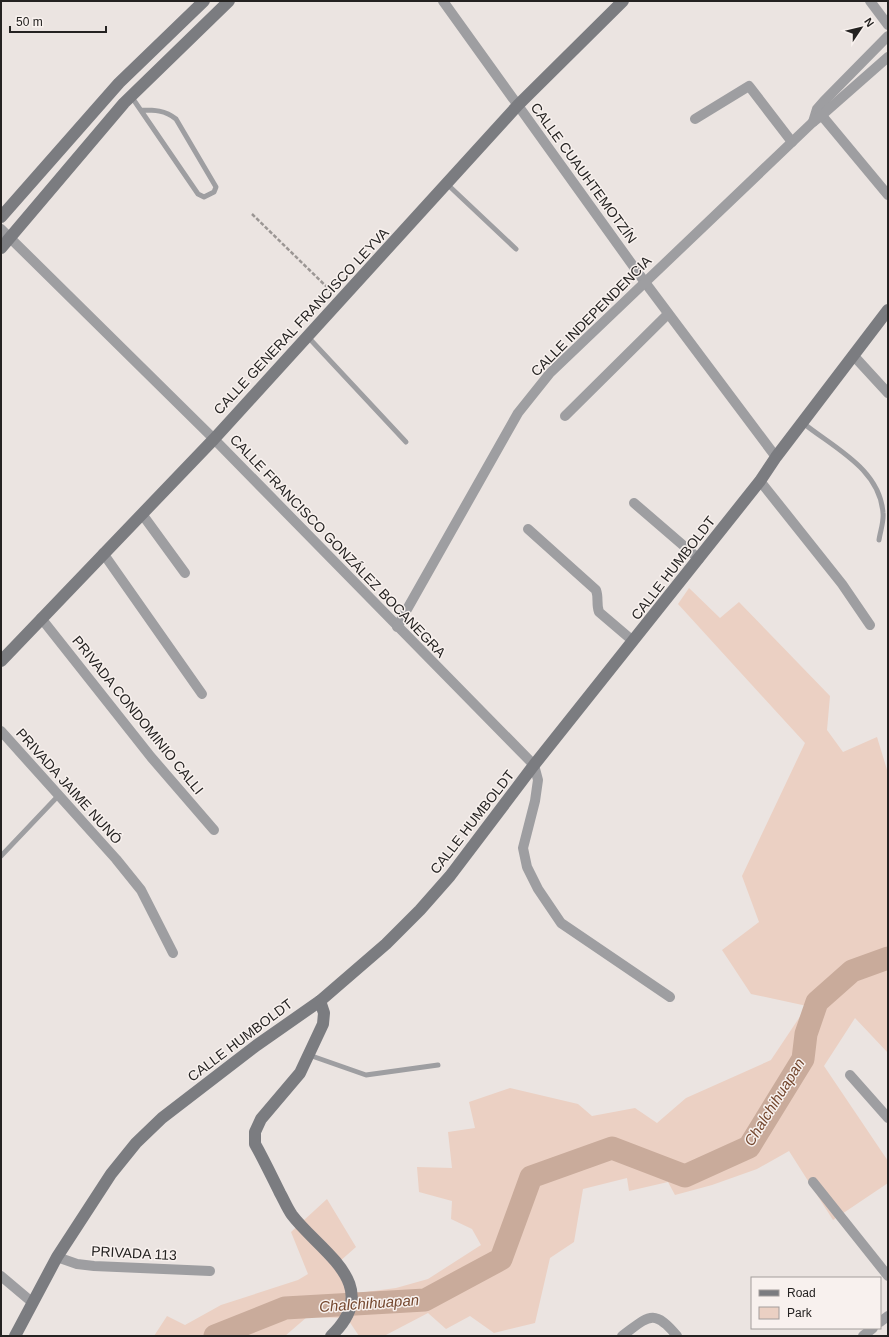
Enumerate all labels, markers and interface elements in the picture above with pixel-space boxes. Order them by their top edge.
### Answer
scale bar [10,8,106,34]
north arrow [841,8,881,48]
text: 50 m [16,15,43,29]
text: N [862,16,876,29]
street label: CALLE CUAUHTEMOTZÍN [528,100,640,246]
street label: CALLE GENERAL FRANCISCO LEYVA [210,224,392,417]
street label: CALLE INDEPENDENCIA [528,252,655,379]
street label: CALLE FRANCISCO GONZÁLEZ BOCANEGRA [227,431,450,661]
street label: CALLE HUMBOLDT [628,513,719,623]
street label: PRIVADA CONDOMINIO CALLI [69,633,207,797]
street label: PRIVADA JAIME NUNÓ [13,725,125,847]
street label: CALLE HUMBOLDT [427,767,518,877]
street label: CALLE HUMBOLDT [185,995,296,1085]
water label: Chalchihuapan [740,1055,808,1149]
street label: PRIVADA 113 [91,1243,178,1263]
legend [751,1277,881,1329]
text: Road [787,1286,816,1300]
water label: Chalchihuapan [318,1291,420,1315]
text: Park [787,1306,813,1320]

